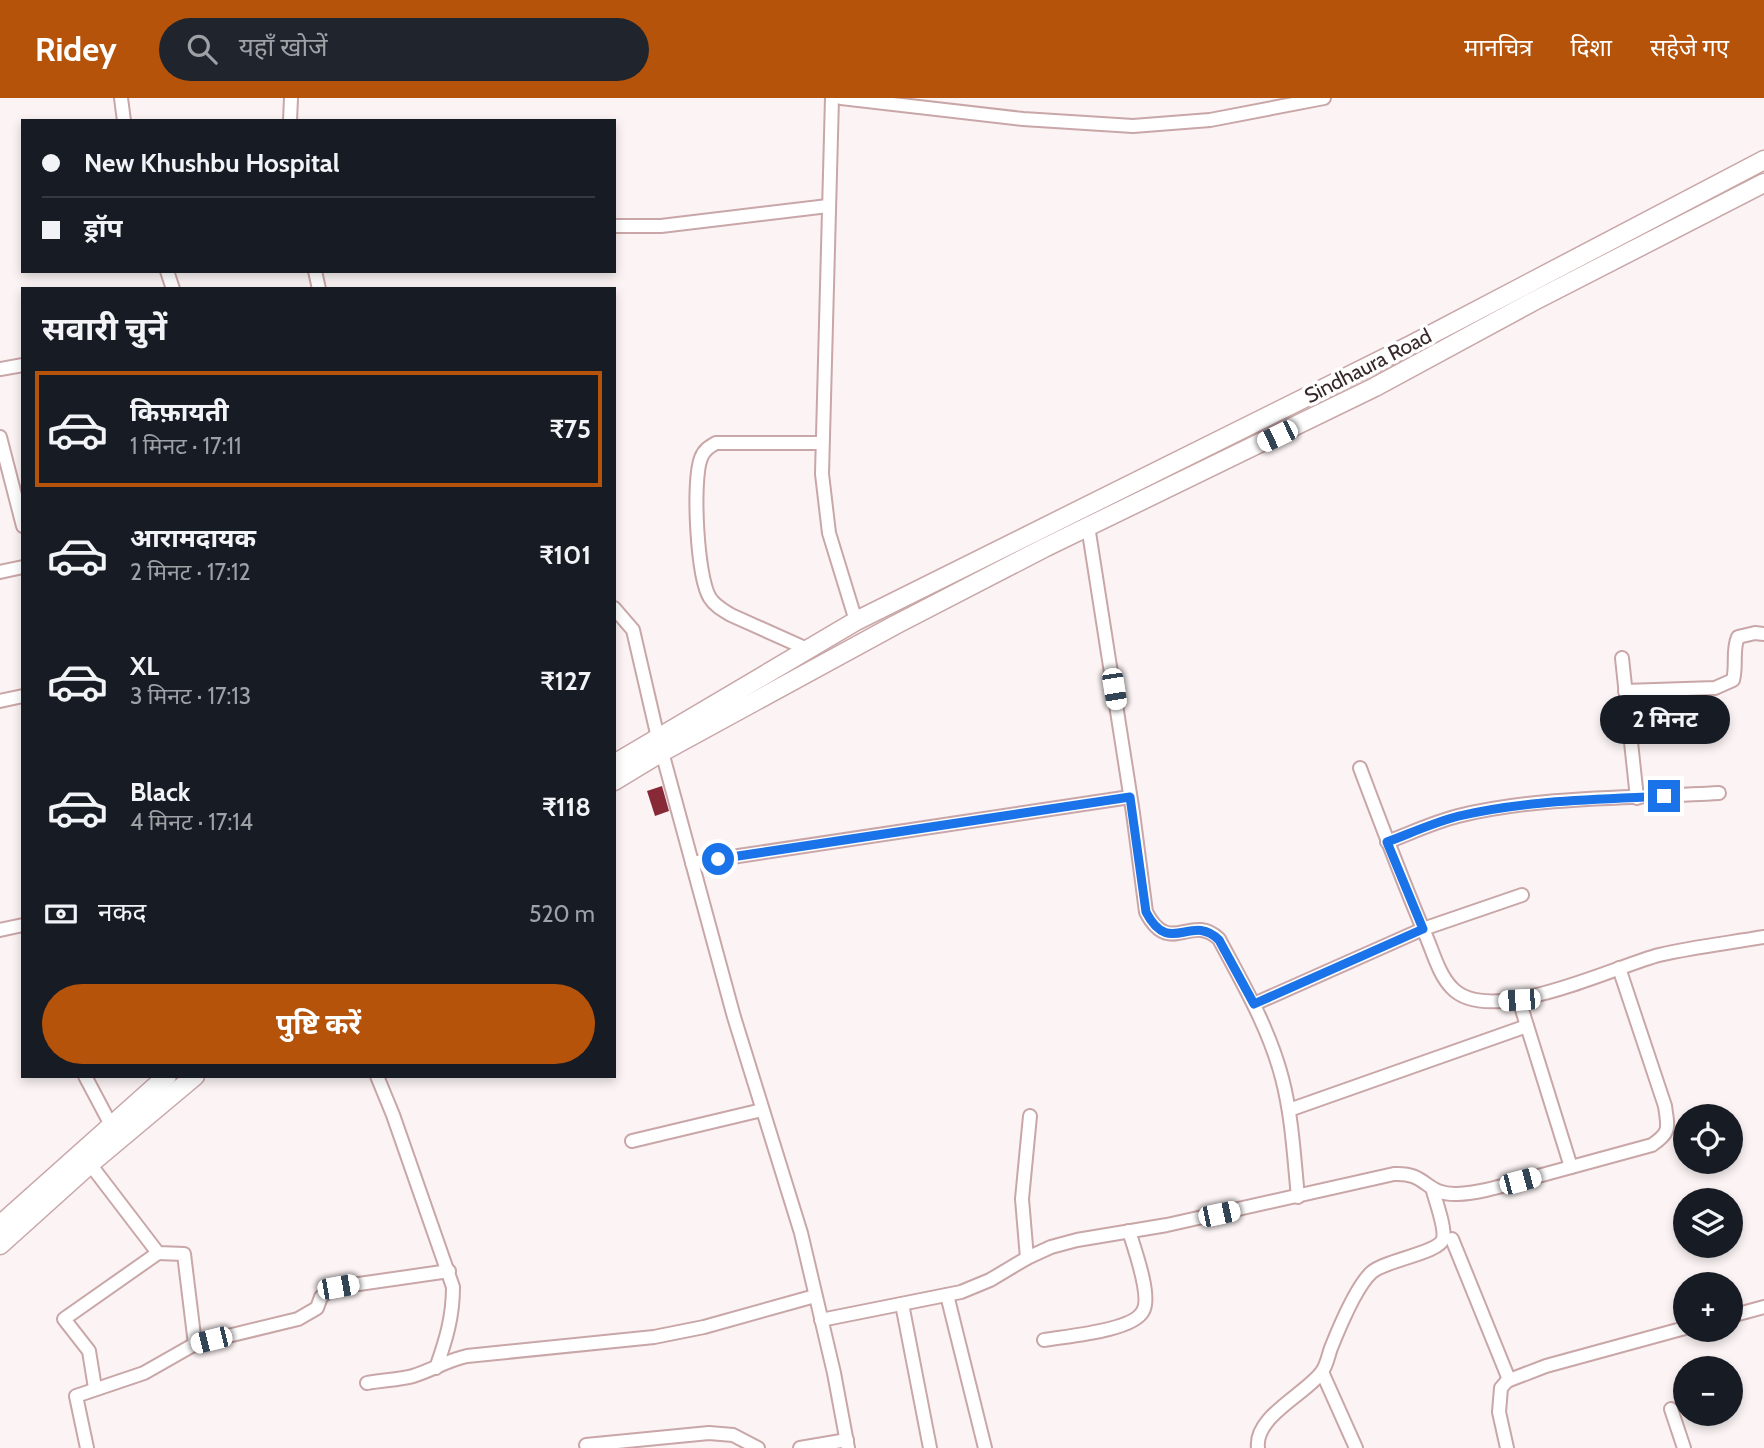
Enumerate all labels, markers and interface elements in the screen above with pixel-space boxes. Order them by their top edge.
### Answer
search box [159,18,649,81]
text: Ridey [35,29,117,69]
icon: search [183,30,221,68]
text: यहाँ खोजें [239,31,327,63]
text: मानचित्र [1464,33,1533,62]
text: दिशा [1571,33,1612,62]
text: सहेजे गए [1650,33,1729,62]
text: New Khushbu Hospital [84,147,340,179]
text: ड्रॉप [84,212,122,244]
text: सवारी चुनें [42,309,167,348]
street label: Sindhaura Road [1300,323,1436,408]
text: किफ़ायती [130,396,229,428]
icon: car [46,398,109,461]
text: ₹75 [550,413,591,445]
car [1254,417,1301,455]
text: 1 मिनट · 17:11 [130,432,241,460]
text: आरामदायक [130,522,256,554]
icon: car [46,524,109,587]
text: ₹101 [539,539,591,571]
text: 2 मिनट · 17:12 [130,558,251,586]
icon: car [46,650,109,713]
text: XL [130,650,159,682]
text: ₹127 [540,665,591,697]
car [1101,667,1128,711]
text: 3 मिनट · 17:13 [130,682,251,710]
callout: 2 मिनट [1599,694,1729,744]
text: 2 मिनट [1632,705,1698,733]
icon: car [46,776,109,839]
text: Black [130,776,190,808]
route end [1648,780,1680,812]
text: ₹118 [542,791,591,823]
text: 4 मिनट · 17:14 [130,808,253,836]
route start [702,843,734,875]
icon: cash [42,895,80,933]
text: नकद [98,896,146,928]
text: 520 m [529,900,595,928]
button: पुष्टि करें [42,984,595,1064]
car [1498,988,1541,1012]
map controls [1673,1104,1743,1426]
button: locate [1673,1104,1743,1174]
car [1497,1165,1544,1197]
button: layers [1673,1188,1743,1258]
car [1197,1199,1242,1229]
button: + [1673,1272,1743,1342]
car [316,1273,361,1301]
car [189,1325,234,1355]
button: − [1673,1356,1743,1426]

